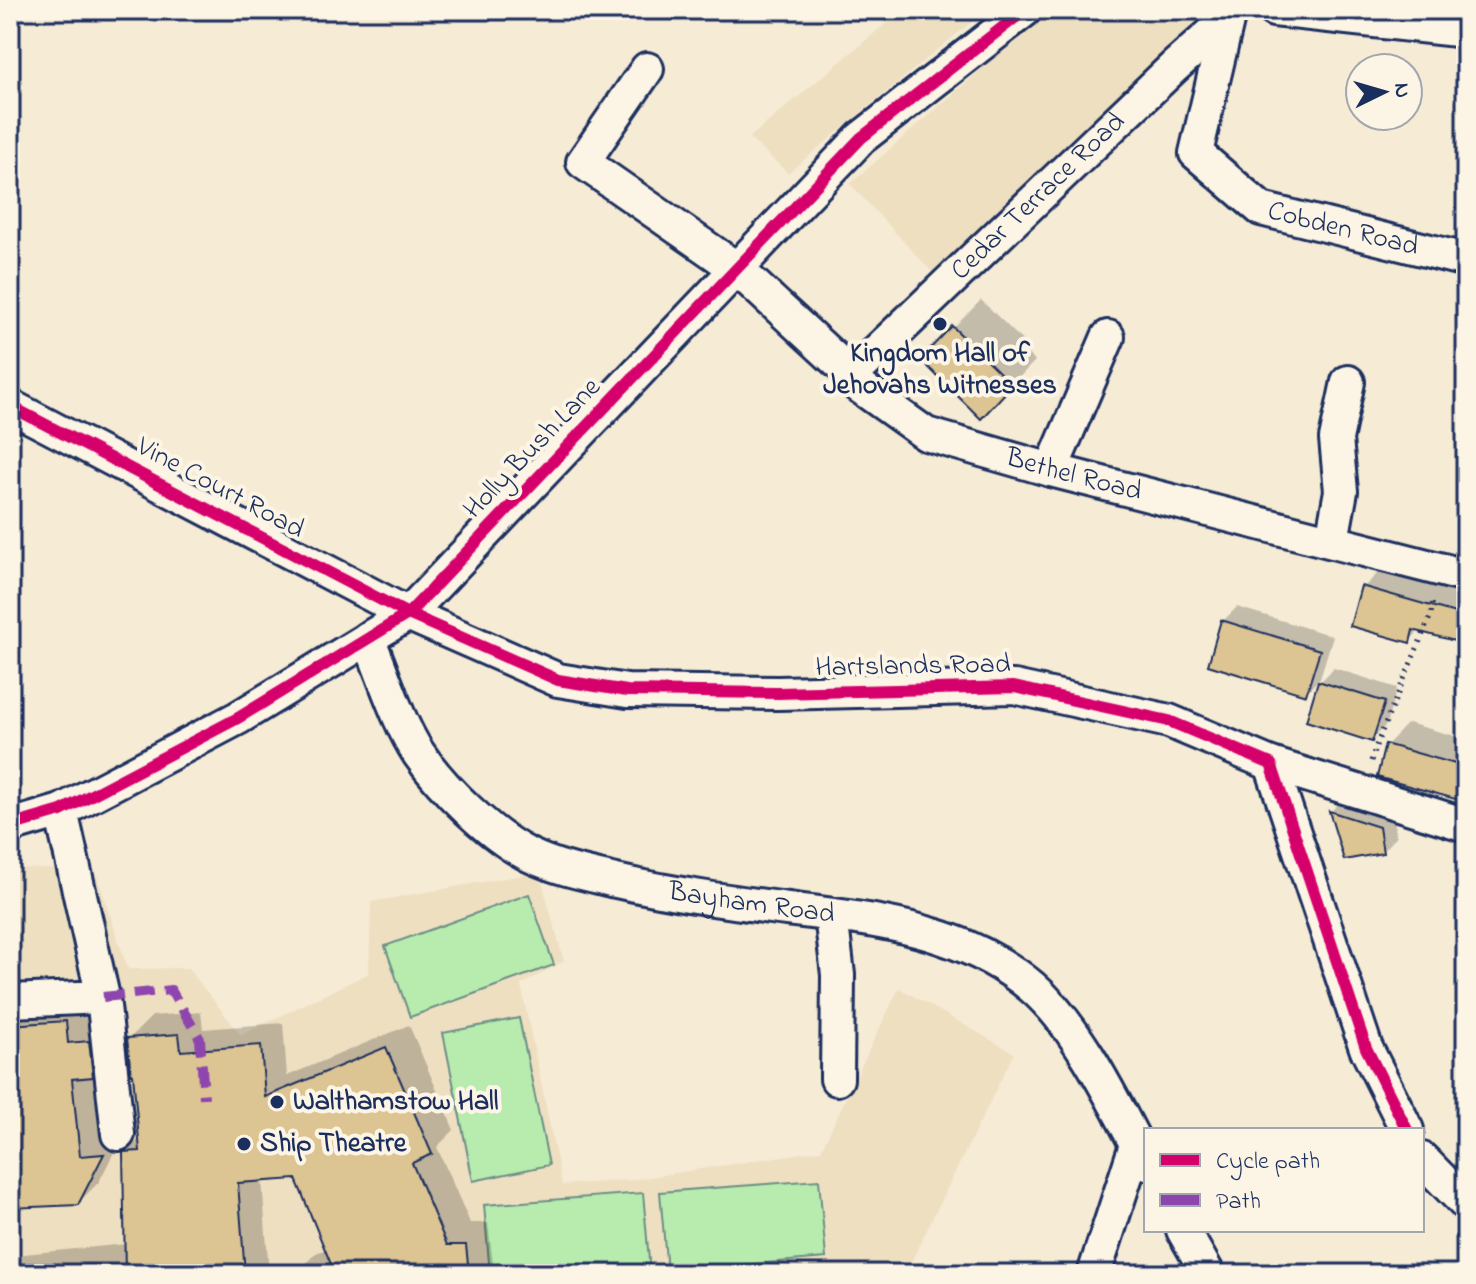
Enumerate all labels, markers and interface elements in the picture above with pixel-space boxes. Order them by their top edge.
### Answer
north arrow [1344,52,1424,132]
text: N [1384,82,1418,99]
street label: Cedar Terrace Road [942,103,1135,290]
street label: Cobden Road [1263,191,1423,268]
marker: Kingdom Hall of Jehovahs Witnesses [931,315,949,333]
place label: Kingdom Hall of Jehovahs Witnesses [823,334,1057,407]
street label: Holly Bush Lane [455,369,612,529]
street label: Vine Court Road [128,427,311,551]
street label: Bethel Road [1000,437,1146,513]
street label: Hartslands Road [815,645,1011,689]
street label: Bayham Road [664,871,837,935]
place label: Walthamstow Hall [293,1082,499,1123]
marker: Walthamstow Hall [268,1093,286,1111]
place label: Ship Theatre [260,1124,408,1165]
legend [1144,1128,1424,1232]
marker: Ship Theatre [235,1135,253,1153]
text: Cycle path [1216,1145,1320,1181]
text: Path [1216,1185,1261,1220]

